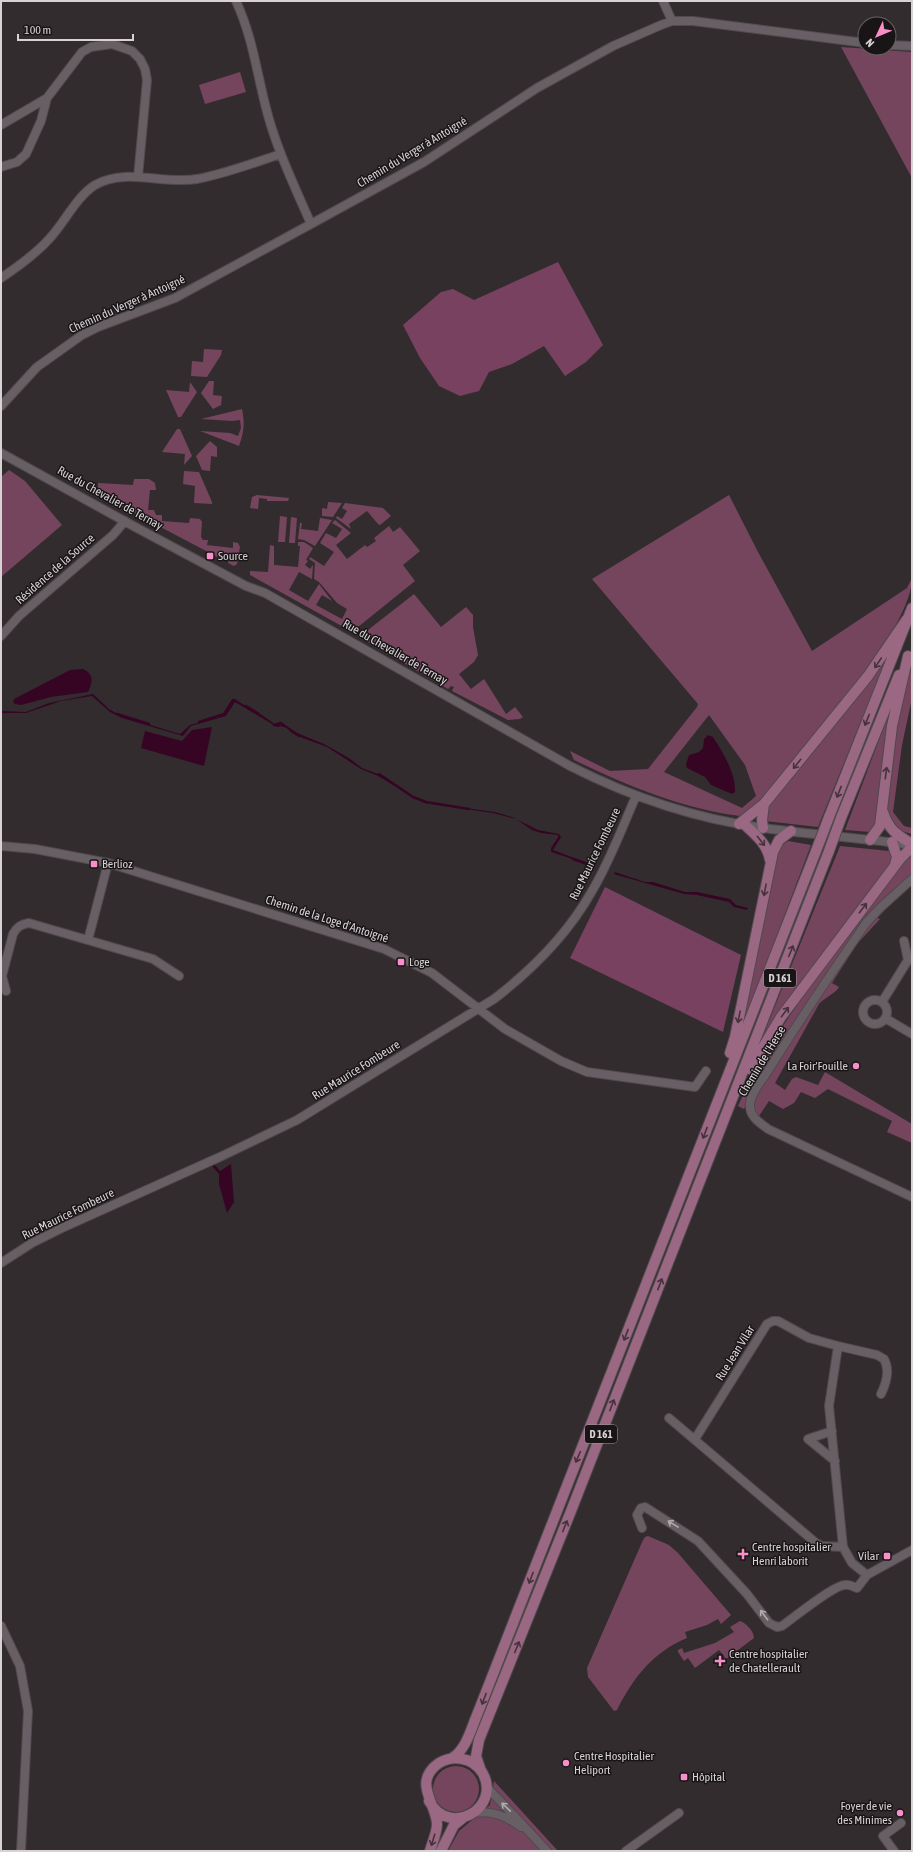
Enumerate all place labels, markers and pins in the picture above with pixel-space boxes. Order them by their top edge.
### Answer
place label: Source [218,549,248,563]
marker: Source [205,551,215,561]
place label: Berlioz [102,857,133,871]
marker: Berlioz [89,859,99,869]
place label: Loge [409,955,430,969]
marker: Loge [396,957,406,967]
place label: La Foir'Fouille [787,1059,848,1073]
marker: La Foir'Fouille [851,1061,861,1071]
place label: Centre hospitalier Henri laborit [752,1540,831,1568]
marker: Centre hospitalier Henri laborit [737,1548,749,1560]
place label: Vilar [858,1549,879,1563]
marker: Vilar [882,1551,892,1561]
place label: Centre hospitalier de Chatellerault [729,1647,808,1675]
marker: Centre hospitalier de Chatellerault [714,1655,726,1667]
place label: Centre Hospitalier Heliport [574,1749,654,1777]
marker: Centre Hospitalier Heliport [561,1758,571,1768]
place label: Hôpital [692,1770,726,1784]
marker: Hôpital [679,1772,689,1782]
place label: Foyer de vie des Minimes [837,1799,892,1827]
marker: Foyer de vie des Minimes [895,1808,905,1818]

